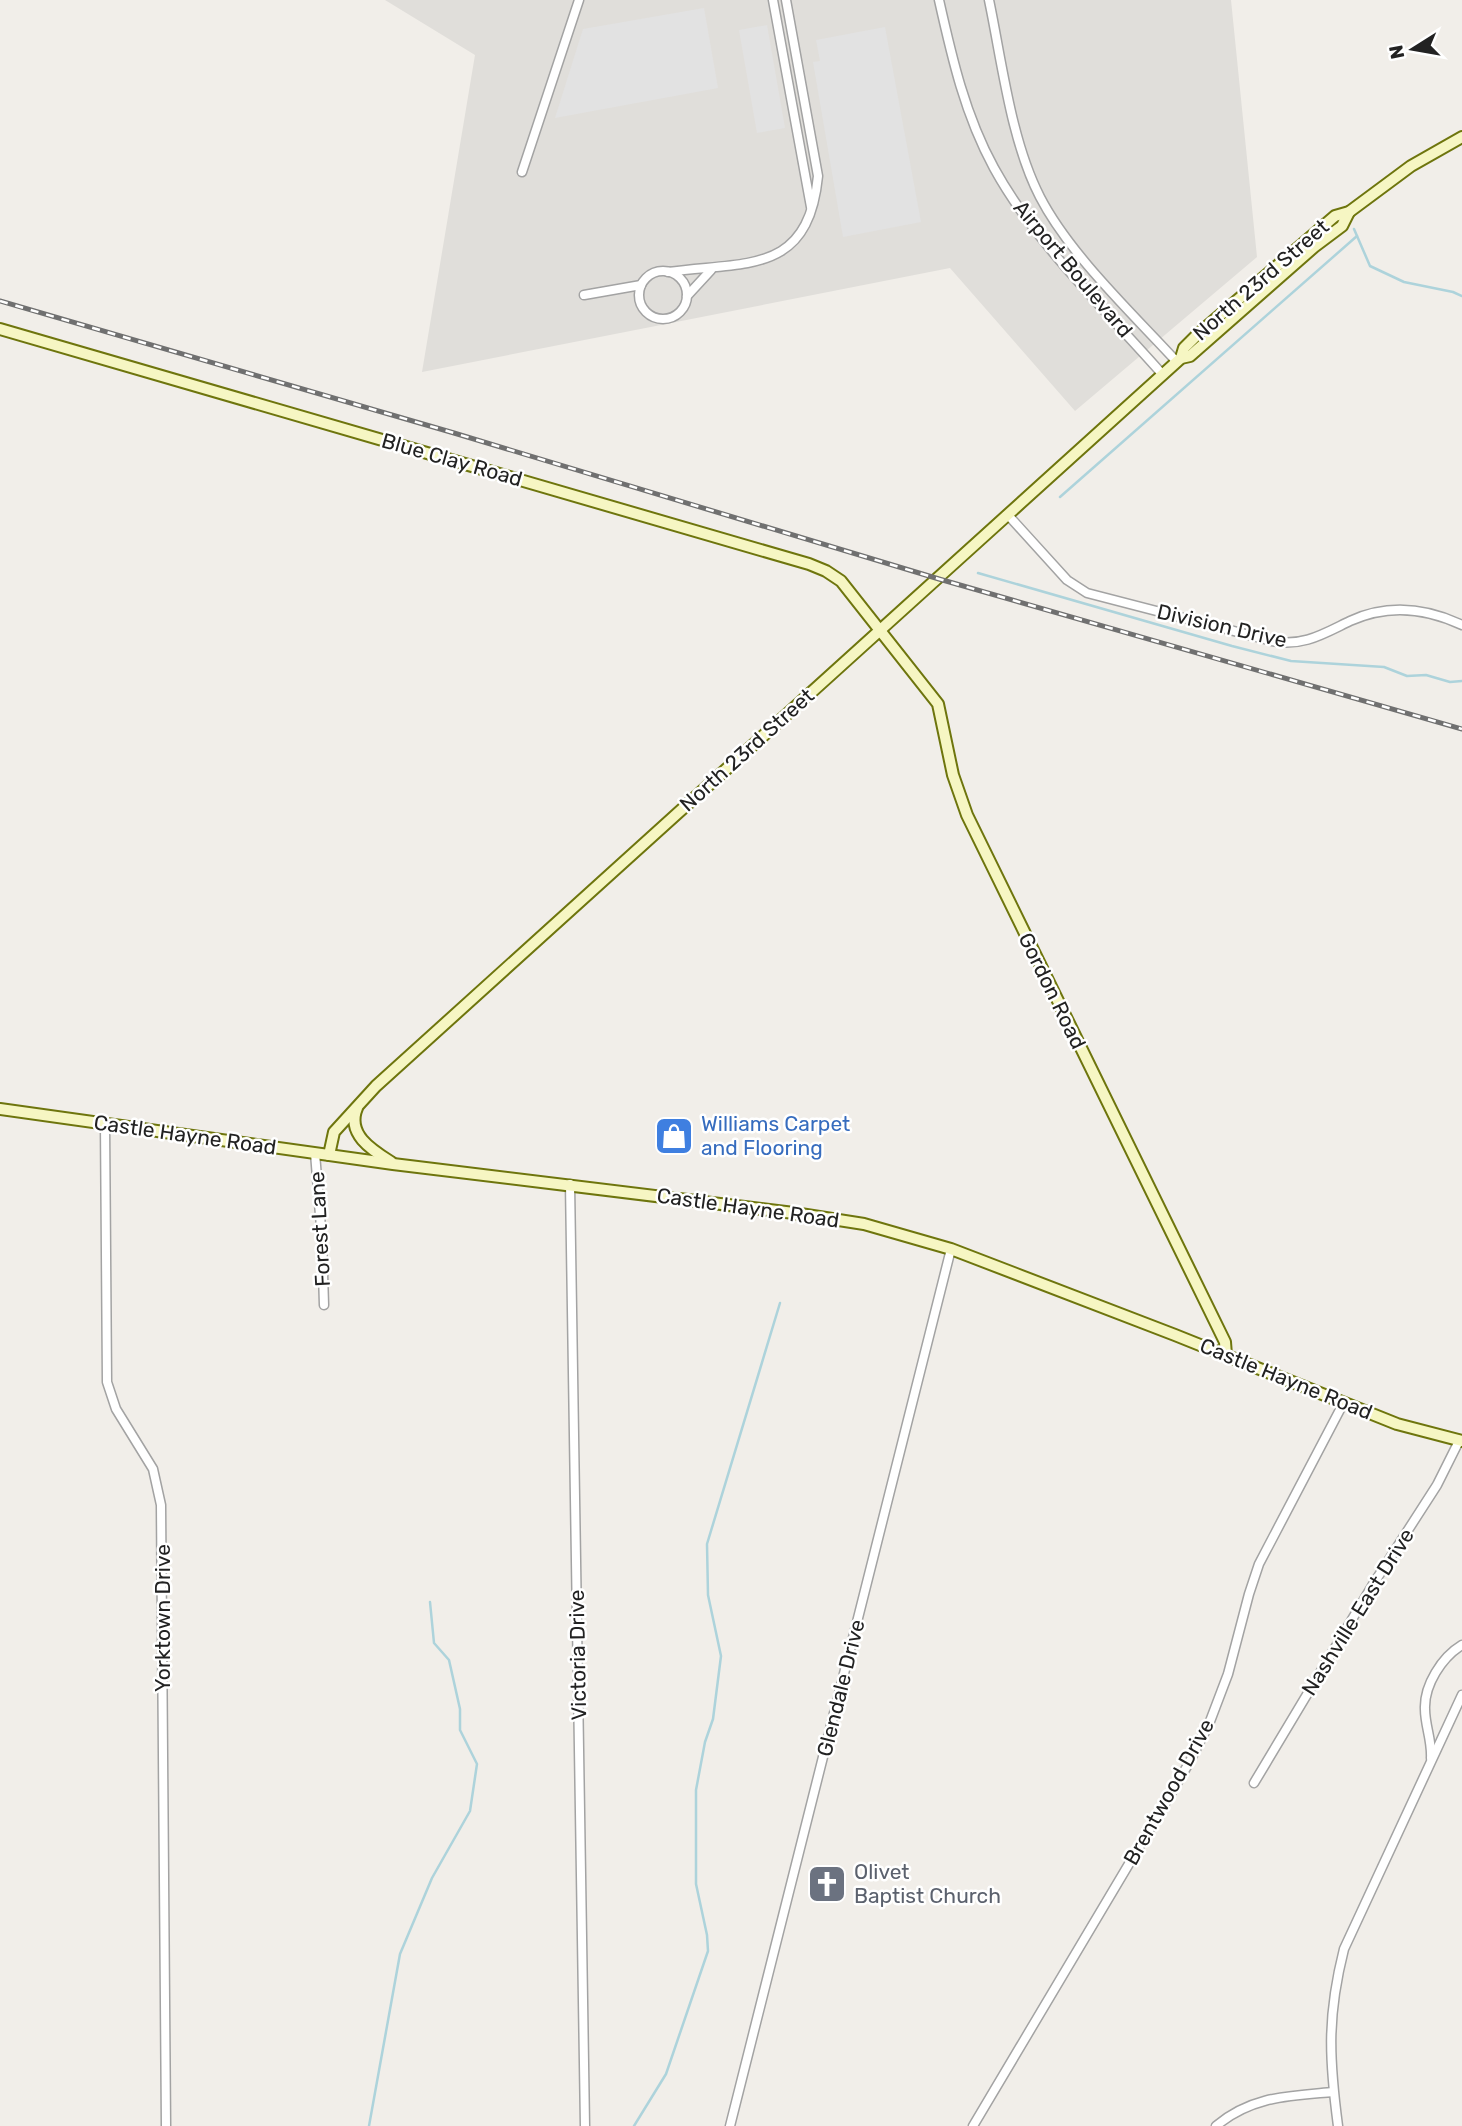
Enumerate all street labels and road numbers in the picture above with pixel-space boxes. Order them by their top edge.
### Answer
street label: Airport Boulevard [1009,195,1138,342]
street label: North 23rd Street [1188,214,1334,345]
street label: Blue Clay Road [379,428,525,492]
street label: Division Drive [1155,598,1289,653]
street label: North 23rd Street [674,683,819,816]
street label: Gordon Road [1014,929,1091,1053]
street label: Castle Hayne Road [92,1109,278,1160]
street label: Forest Lane [304,1171,335,1287]
street label: Castle Hayne Road [655,1182,841,1233]
street label: Castle Hayne Road [1196,1333,1376,1425]
street label: Nashville East Drive [1296,1524,1419,1700]
street label: Yorktown Drive [150,1544,175,1692]
street label: Victoria Drive [564,1589,591,1721]
street label: Glendale Drive [811,1617,870,1759]
street label: Brentwood Drive [1118,1714,1219,1869]

